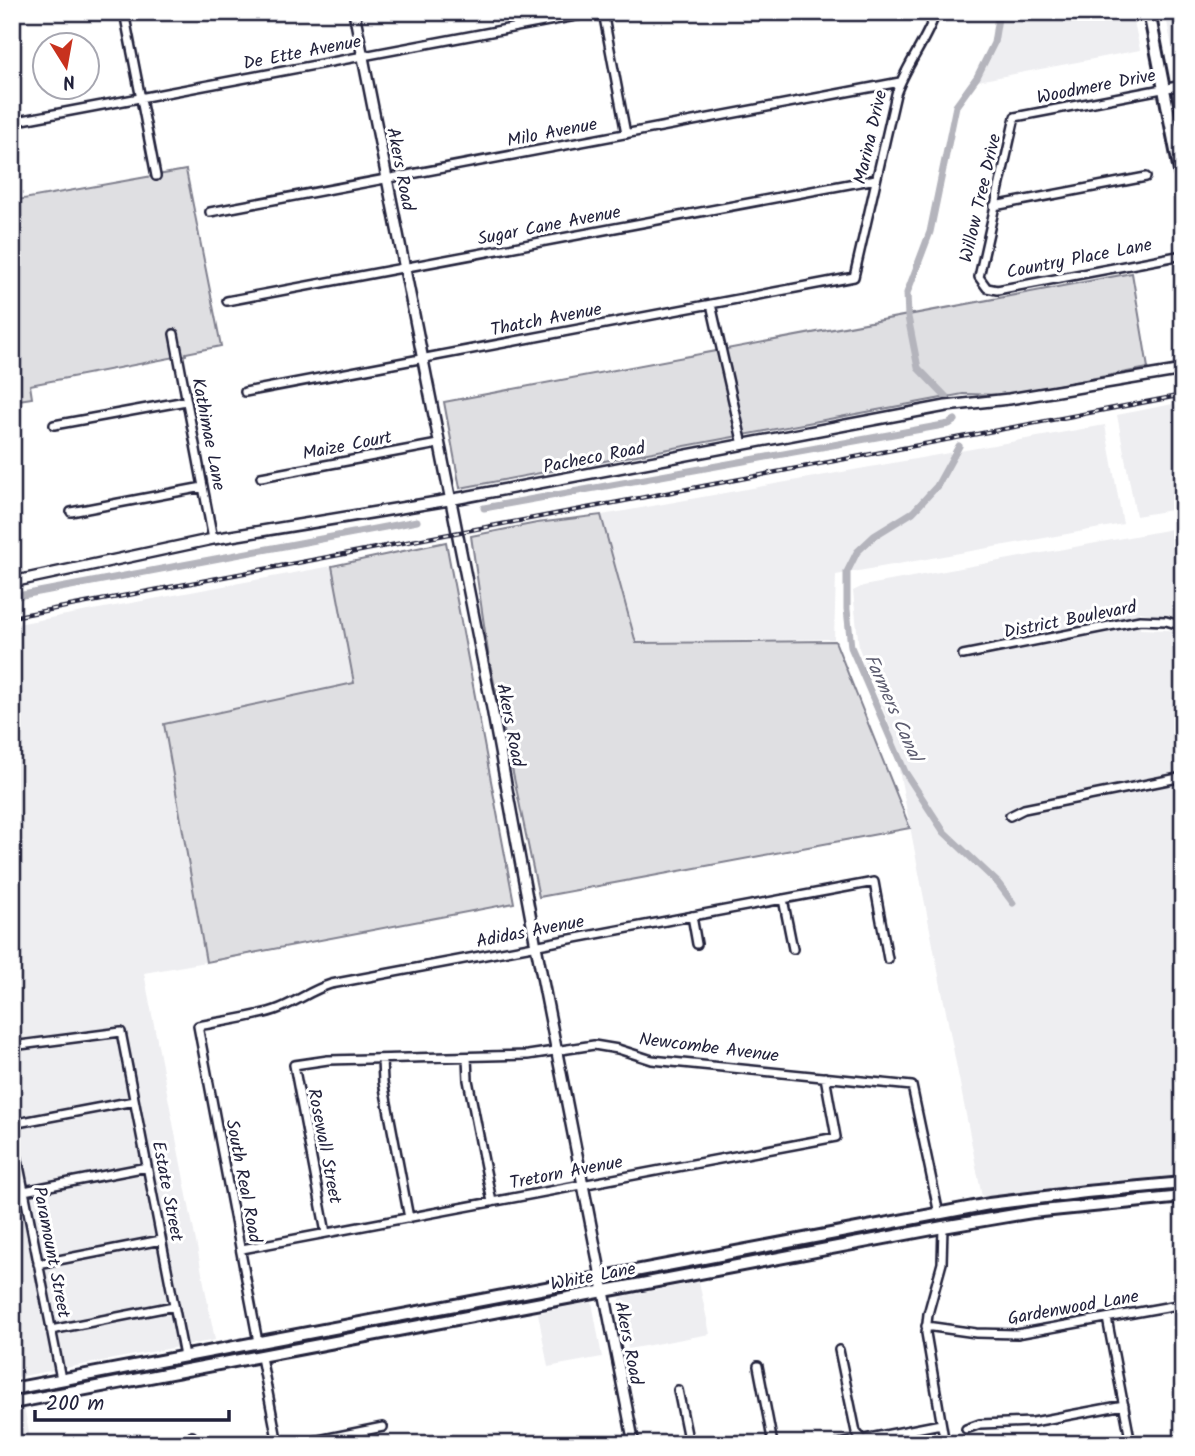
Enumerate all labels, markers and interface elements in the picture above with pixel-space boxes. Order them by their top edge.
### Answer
street label: De Ette Avenue [241,28,364,79]
north arrow [32,32,102,102]
street label: Woodmere Drive [1034,62,1158,113]
text: N [60,65,78,97]
street label: Marina Drive [847,87,896,187]
street label: Milo Avenue [505,111,600,156]
street label: Akers Road [377,125,422,214]
street label: Willow Tree Drive [953,131,1010,266]
street label: Sugar Cane Avenue [475,198,623,255]
street label: Country Place Lane [1004,231,1155,288]
street label: Thatch Avenue [488,295,604,345]
street label: Kathimae Lane [182,376,233,493]
street label: Maize Court [300,423,396,469]
street label: Pacheco Road [541,434,649,483]
street label: District Boulevard [1001,593,1140,648]
water label: Farmers Canal [855,649,931,769]
street label: Akers Road [487,681,532,770]
street label: Adidas Avenue [474,908,587,957]
street label: Newcombe Avenue [637,1026,780,1071]
street label: Rosewall Street [298,1086,349,1207]
street label: South Real Road [216,1117,269,1246]
street label: Estate Street [143,1139,191,1245]
street label: Tretorn Avenue [507,1148,625,1199]
street label: Paramount Street [24,1184,78,1321]
street label: White Lane [548,1255,638,1300]
street label: Gardenwood Lane [1005,1283,1141,1334]
street label: Akers Road [605,1299,650,1388]
scale bar [35,1379,229,1423]
text: 200 m [46,1388,104,1421]

